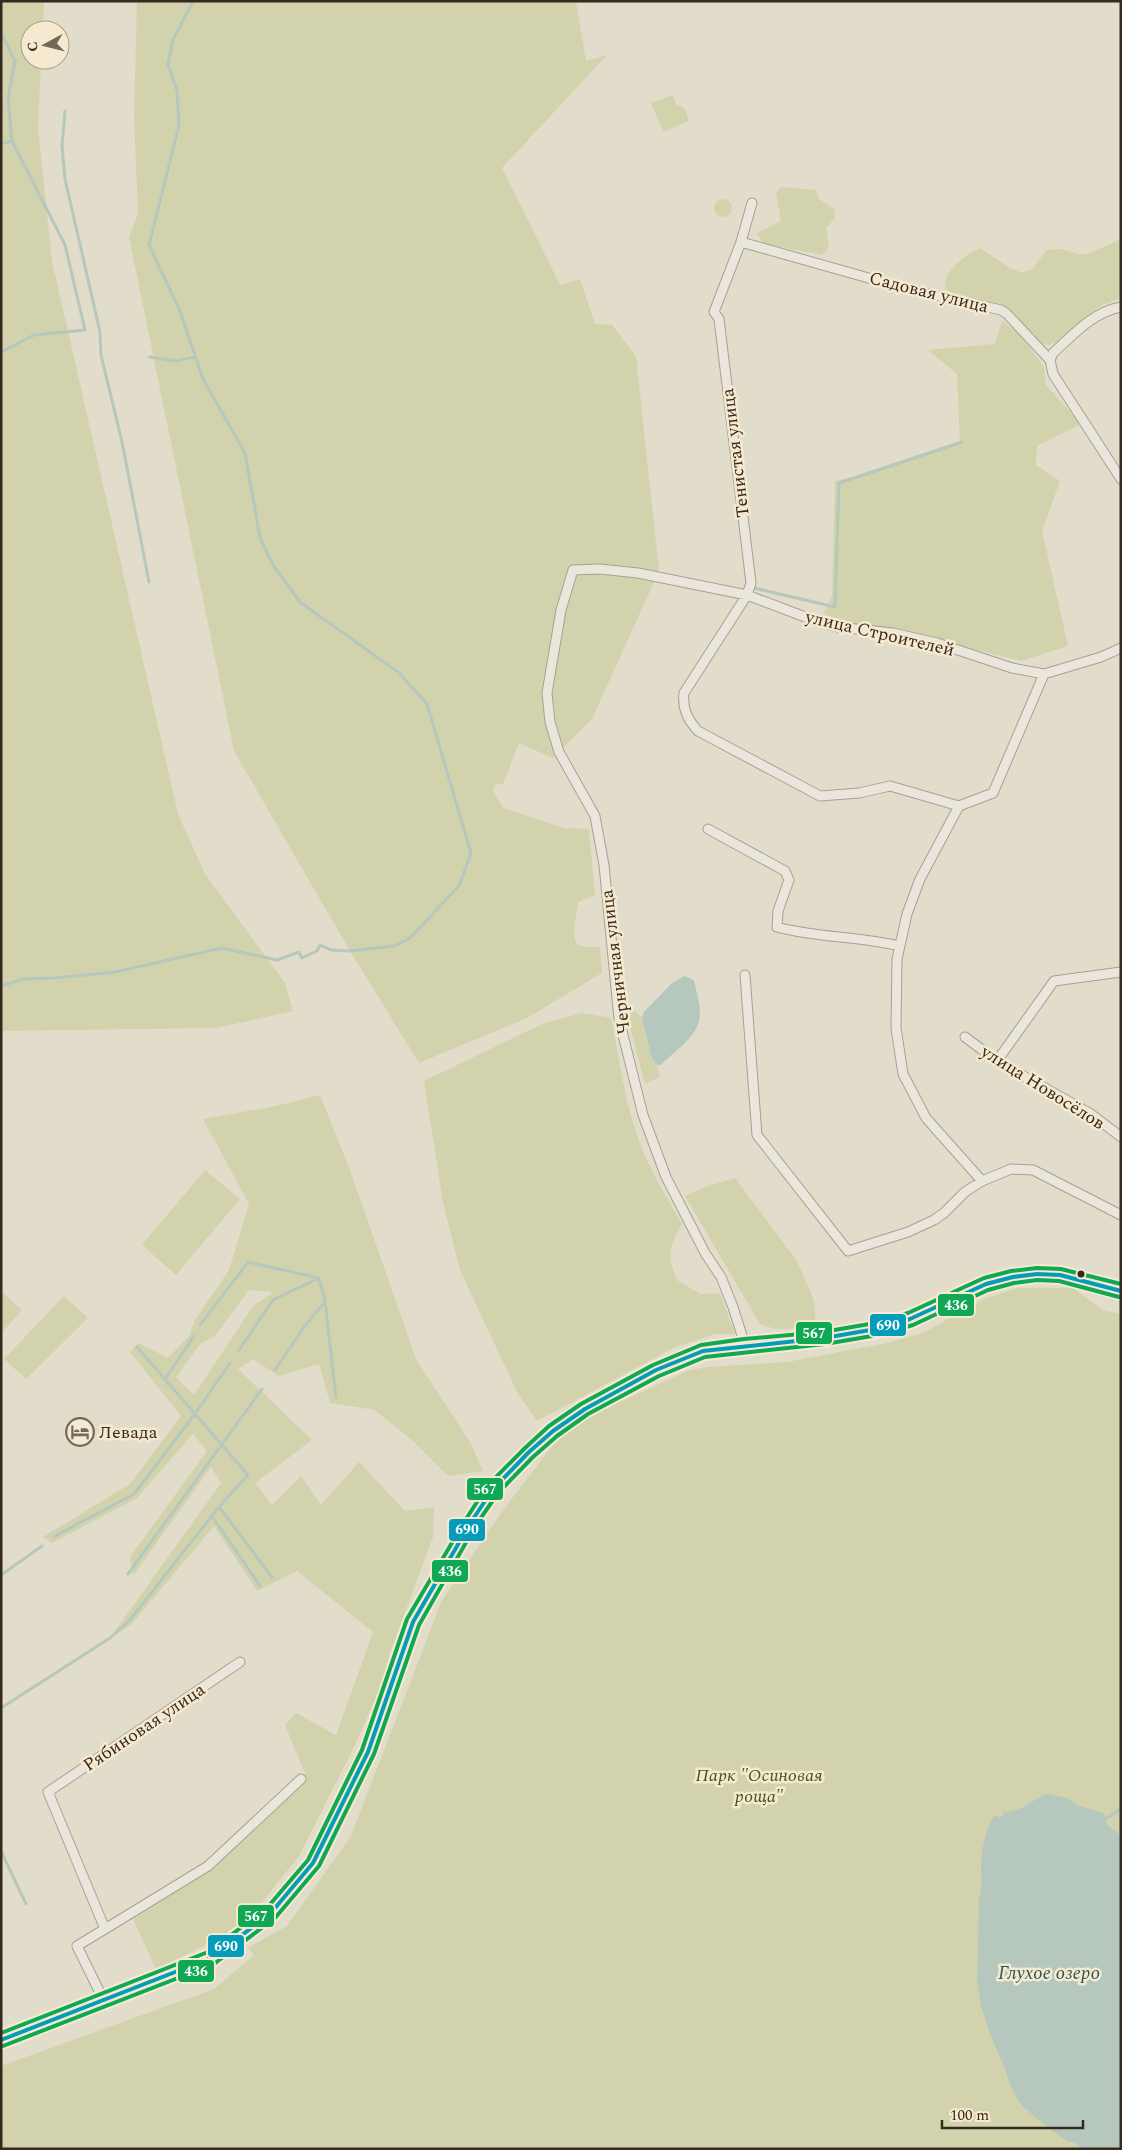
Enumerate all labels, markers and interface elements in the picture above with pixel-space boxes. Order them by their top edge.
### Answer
north arrow [20,20,70,70]
text: С [22,40,44,53]
street label: Садовая улица [866,265,992,320]
street label: Тенистая улица [714,387,757,519]
street label: улица Строителей [802,603,957,664]
street label: Черничная улица [593,888,638,1036]
street label: улица Новосёлов [975,1038,1110,1136]
unlabelled marker [1076,1269,1086,1279]
line badge: 436 [937,1293,975,1317]
text: 436 [944,1295,968,1316]
line badge: 690 [869,1313,907,1337]
text: 690 [876,1315,900,1336]
line badge: 567 [795,1321,833,1345]
text: 567 [802,1323,826,1344]
hotel icon: Левада [65,1417,95,1447]
place label: Левада [99,1419,158,1446]
line badge: 567 [466,1477,504,1501]
text: 567 [473,1479,497,1500]
line badge: 690 [448,1518,486,1542]
text: 690 [455,1519,479,1540]
line badge: 436 [431,1559,469,1583]
text: 436 [438,1561,462,1582]
street label: Рябиновая улица [78,1676,211,1778]
park label: Парк "Осиновая роща" [695,1762,823,1810]
line badge: 567 [237,1904,275,1928]
text: 567 [244,1906,268,1927]
line badge: 690 [207,1934,245,1958]
text: 690 [214,1936,238,1957]
line badge: 436 [177,1959,215,1983]
water label: Глухое озеро [998,1959,1100,1988]
text: 436 [184,1961,208,1982]
scale bar [942,2098,1083,2130]
text: 100 m [950,2104,989,2127]

